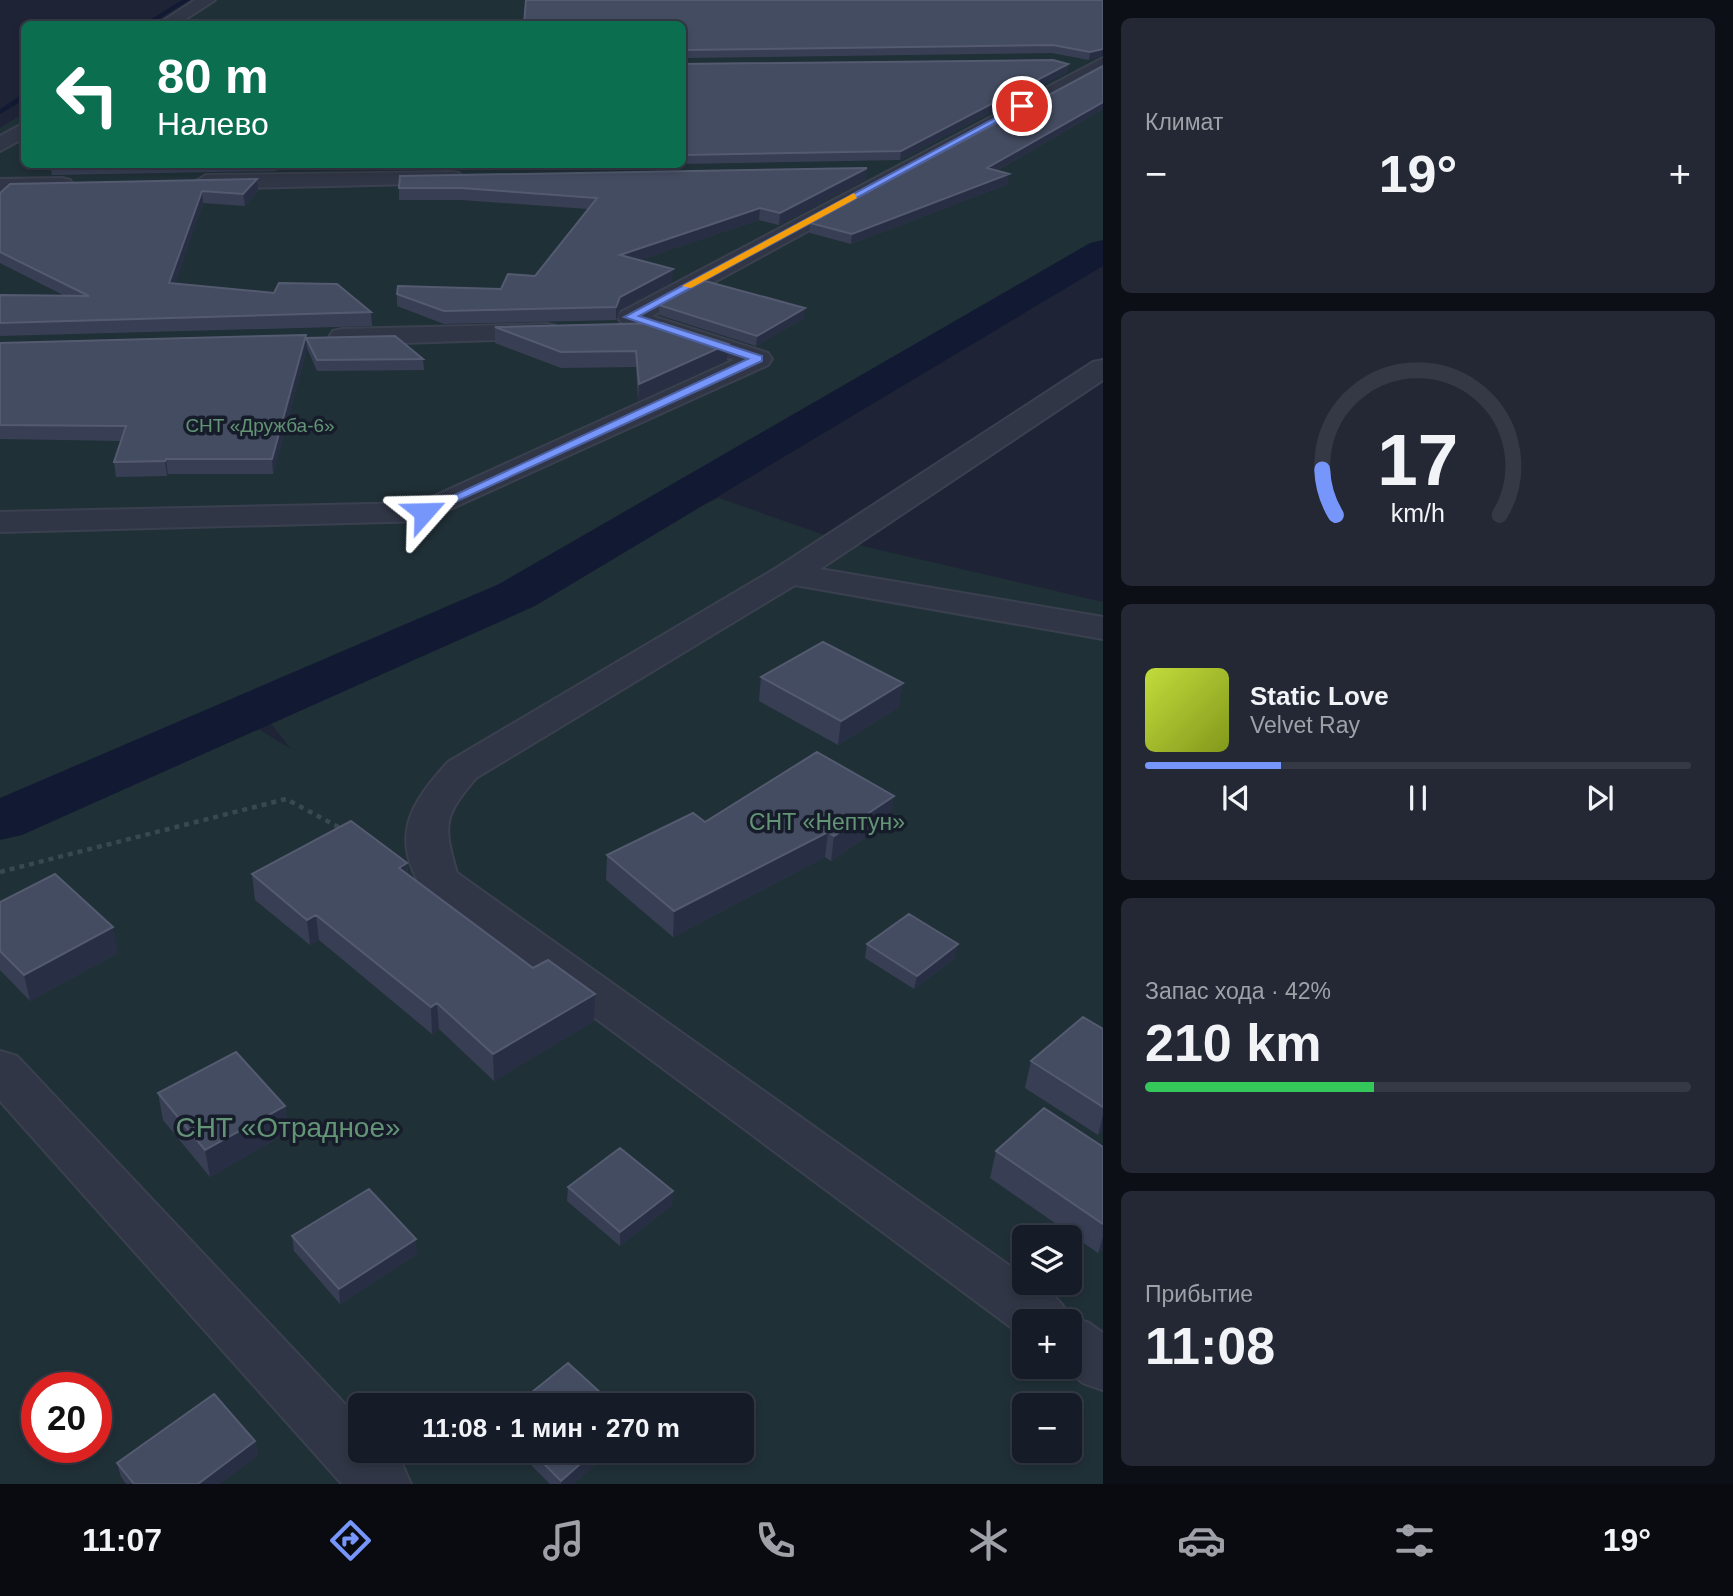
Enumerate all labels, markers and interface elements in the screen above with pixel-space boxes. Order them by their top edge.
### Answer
icon: left [42,49,133,140]
text: 80 m [157,49,269,103]
pin [992,76,1052,136]
icon: arrive [1003,87,1041,125]
text: Налево [157,106,269,142]
text: Климат [1145,109,1223,135]
text: 19° [1379,145,1457,203]
text: − [1145,153,1167,195]
text: + [1669,153,1691,195]
park label: СНТ «Дружба-6» [185,415,335,436]
text: 17 [1378,419,1458,500]
position arrow [387,475,461,549]
text: km/h [1391,499,1445,527]
text: Static Love [1250,681,1389,711]
text: Velvet Ray [1250,712,1360,738]
icon: previous [1217,779,1255,817]
icon: pause [1399,779,1437,817]
icon: next [1581,779,1619,817]
park label: СНТ «Нептун» [749,809,905,835]
text: Запас хода · 42% [1145,978,1331,1004]
text: 210 km [1145,1014,1321,1072]
park label: СНТ «Отрадное» [175,1112,401,1143]
map controls [1012,1225,1082,1463]
button: layers [1012,1225,1082,1295]
text: Прибытие [1145,1281,1253,1307]
button: + [1012,1309,1082,1379]
text: 11:08 [1145,1317,1275,1375]
speed limit sign: 20 [21,1372,112,1463]
button: − [1012,1393,1082,1463]
text: 11:08 · 1 мин · 270 m [422,1413,680,1443]
icon: directions [326,1516,375,1565]
icon: music [539,1516,588,1565]
icon: phone [751,1516,800,1565]
icon: climate [964,1516,1013,1565]
icon: car [1177,1516,1226,1565]
icon: filters [1390,1516,1439,1565]
text: 11:07 [82,1522,162,1558]
text: 19° [1603,1522,1651,1558]

